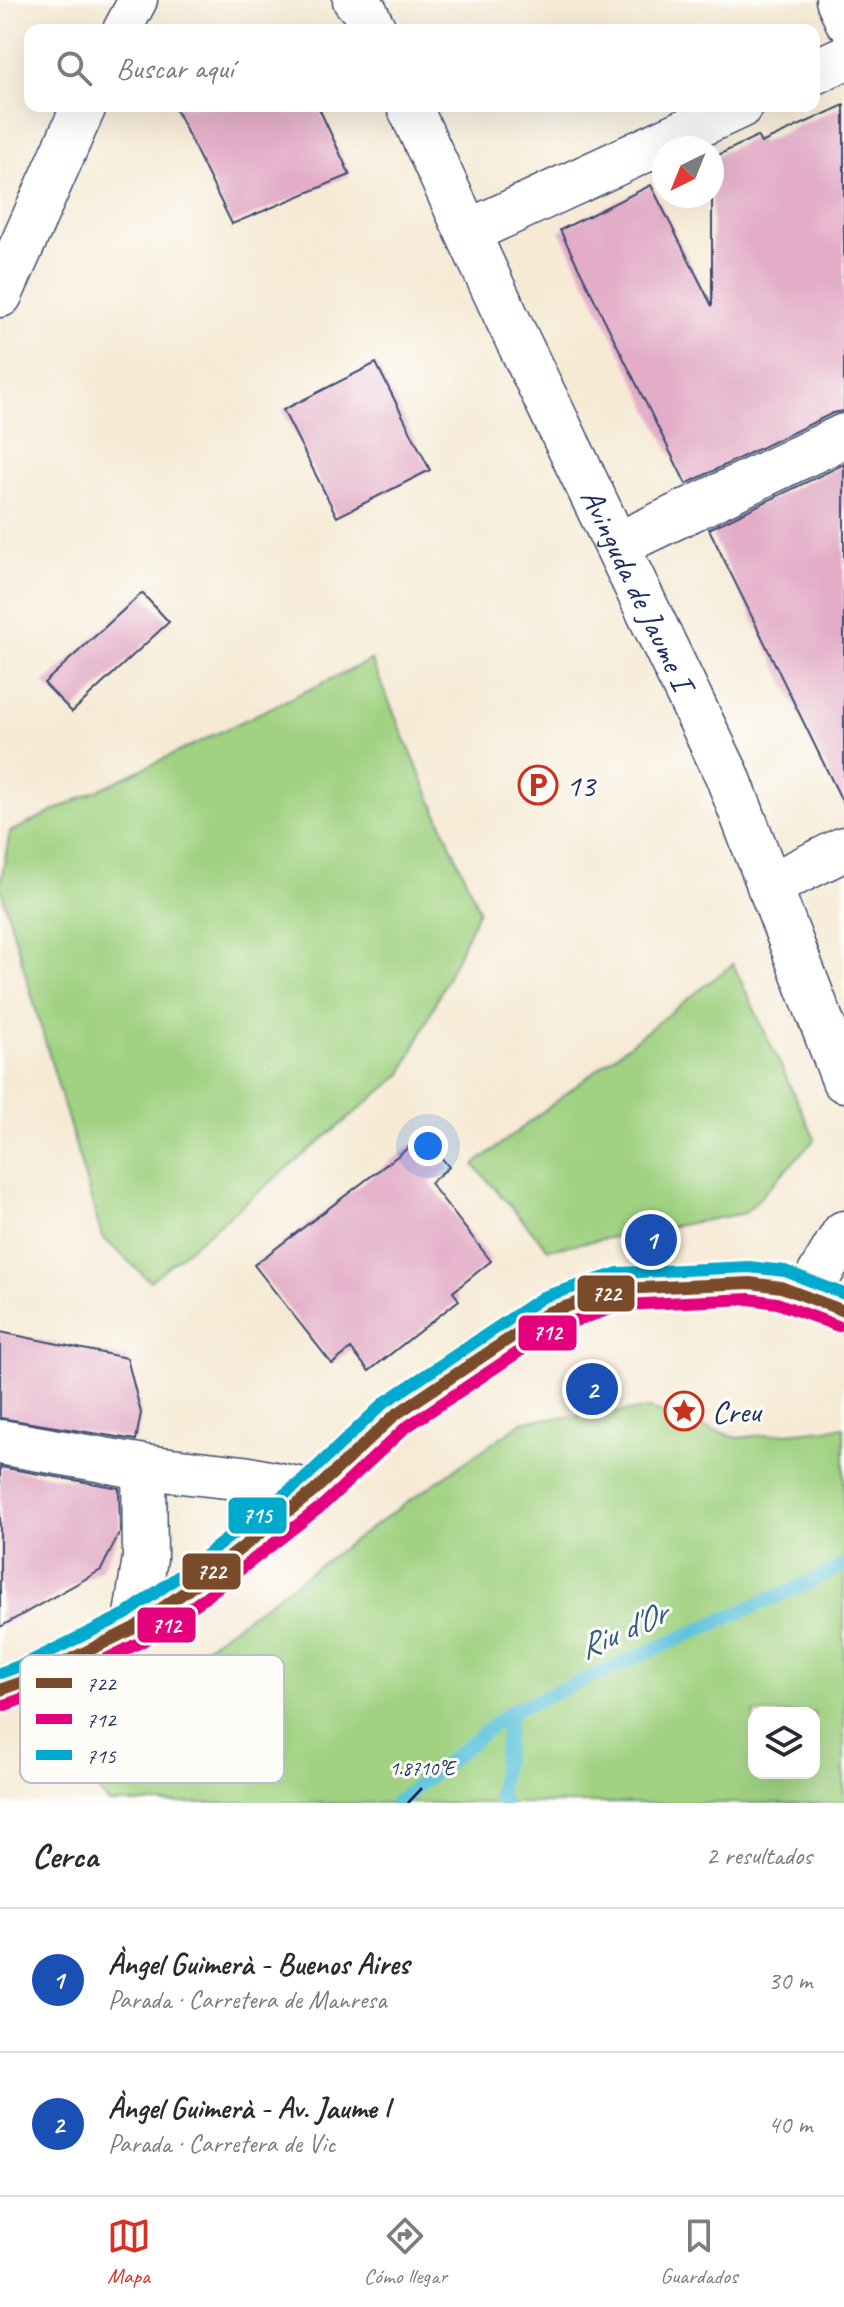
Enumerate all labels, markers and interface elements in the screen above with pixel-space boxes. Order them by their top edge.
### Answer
search box [24,24,820,112]
icon: search [52,46,96,90]
text: Buscar aquí [116,49,234,87]
north arrow [652,136,724,208]
street label: Avinguda de Jaume I [572,482,706,702]
parking icon: 13 [517,764,559,806]
place label: 13 [566,765,597,806]
your location [408,1126,448,1166]
pin: 1 [625,1210,677,1270]
line badge: 722 [576,1274,636,1313]
text: 722 [591,1280,623,1308]
line badge: 712 [517,1314,578,1352]
text: 712 [532,1319,564,1347]
pin: 2 [566,1359,618,1419]
place icon: Creu [663,1390,705,1432]
place label: Creu [712,1391,763,1432]
line badge: 715 [227,1496,288,1535]
text: 715 [242,1502,274,1530]
line badge: 722 [181,1552,242,1591]
text: 722 [196,1558,228,1586]
water label: Riu d'Or [571,1589,678,1668]
line badge: 712 [136,1606,197,1644]
text: 712 [151,1612,183,1640]
legend [20,1655,284,1783]
text: 722 [86,1670,118,1698]
text: 712 [86,1706,118,1734]
map controls [748,1707,820,1779]
button: layers [748,1707,820,1779]
text: 715 [86,1742,117,1770]
text: 1.8710°E [389,1756,457,1781]
text: Cerca [32,1834,98,1877]
text: 2 resultados [706,1839,812,1872]
text: Àngel Guimerà - Buenos Aires [108,1945,409,1983]
text: 1 [52,1964,64,1997]
text: 30 m [768,1964,812,1997]
text: Parada · Carretera de Manresa [108,1983,386,2016]
text: Àngel Guimerà - Av. Jaume l [108,2089,389,2127]
text: 2 [52,2108,64,2141]
text: 40 m [768,2108,812,2141]
text: Parada · Carretera de Vic [108,2127,336,2160]
tab: Mapa [107,2214,151,2290]
tab: Cómo llegar [364,2214,447,2290]
tab: Guardados [660,2214,737,2290]

